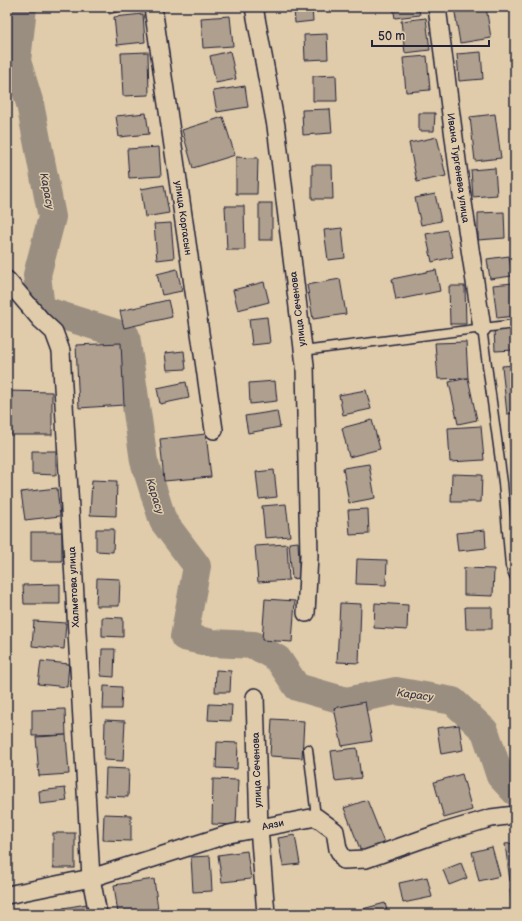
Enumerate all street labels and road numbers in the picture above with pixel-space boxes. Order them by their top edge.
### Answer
street label: Ивана Тургенева улица [444,112,472,224]
street label: улица Коргасын [172,180,194,256]
street label: улица Сеченова [287,271,309,347]
street label: Халметова улица [66,546,82,628]
street label: улица Сеченова [250,732,264,808]
street label: Аязи [260,817,285,833]

